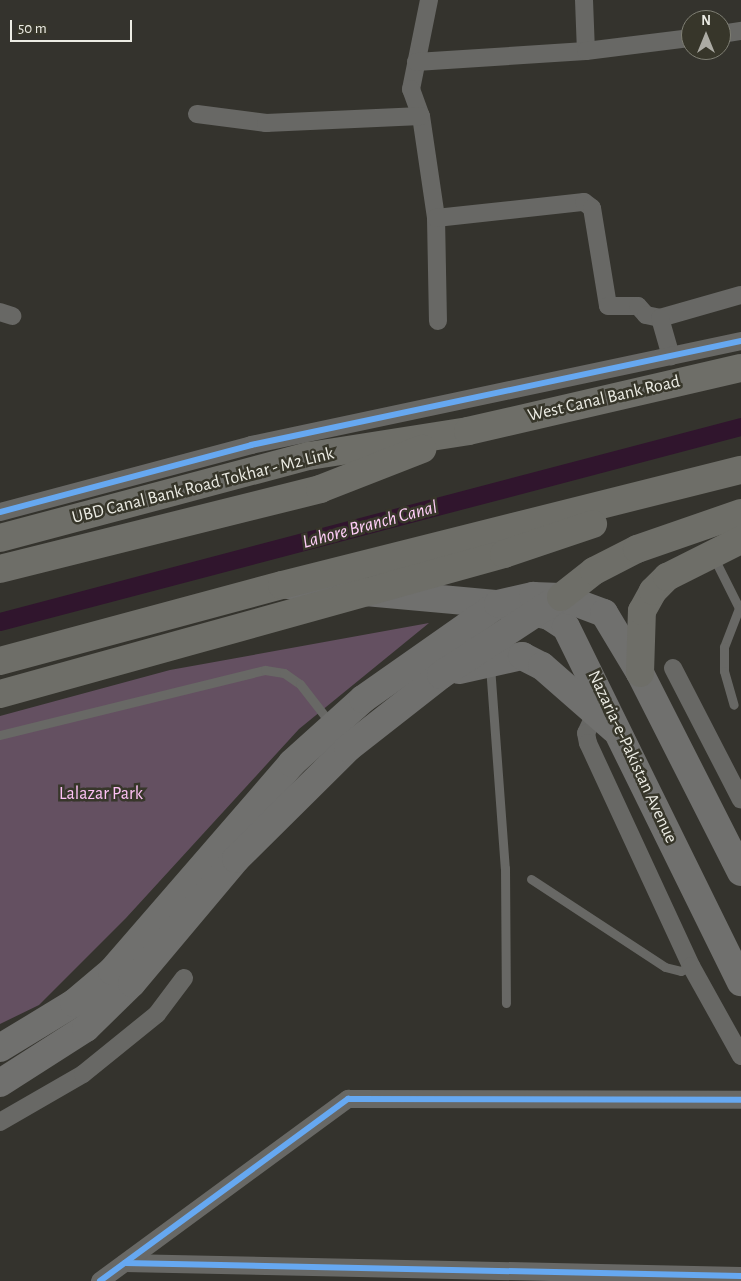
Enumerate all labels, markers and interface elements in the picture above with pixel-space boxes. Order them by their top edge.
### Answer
scale bar [12,10,135,42]
north arrow [681,10,731,60]
text: N [701,14,711,28]
text: 50 m [18,21,47,36]
street label: West Canal Bank Road [526,371,682,427]
street label: UBD Canal Bank Road Tokhar - M2 Link [70,443,336,529]
water label: Lahore Branch Canal [300,496,440,554]
street label: Nazaria-e-Pakistan Avenue [582,667,682,847]
park label: Lalazar Park [59,783,143,805]

